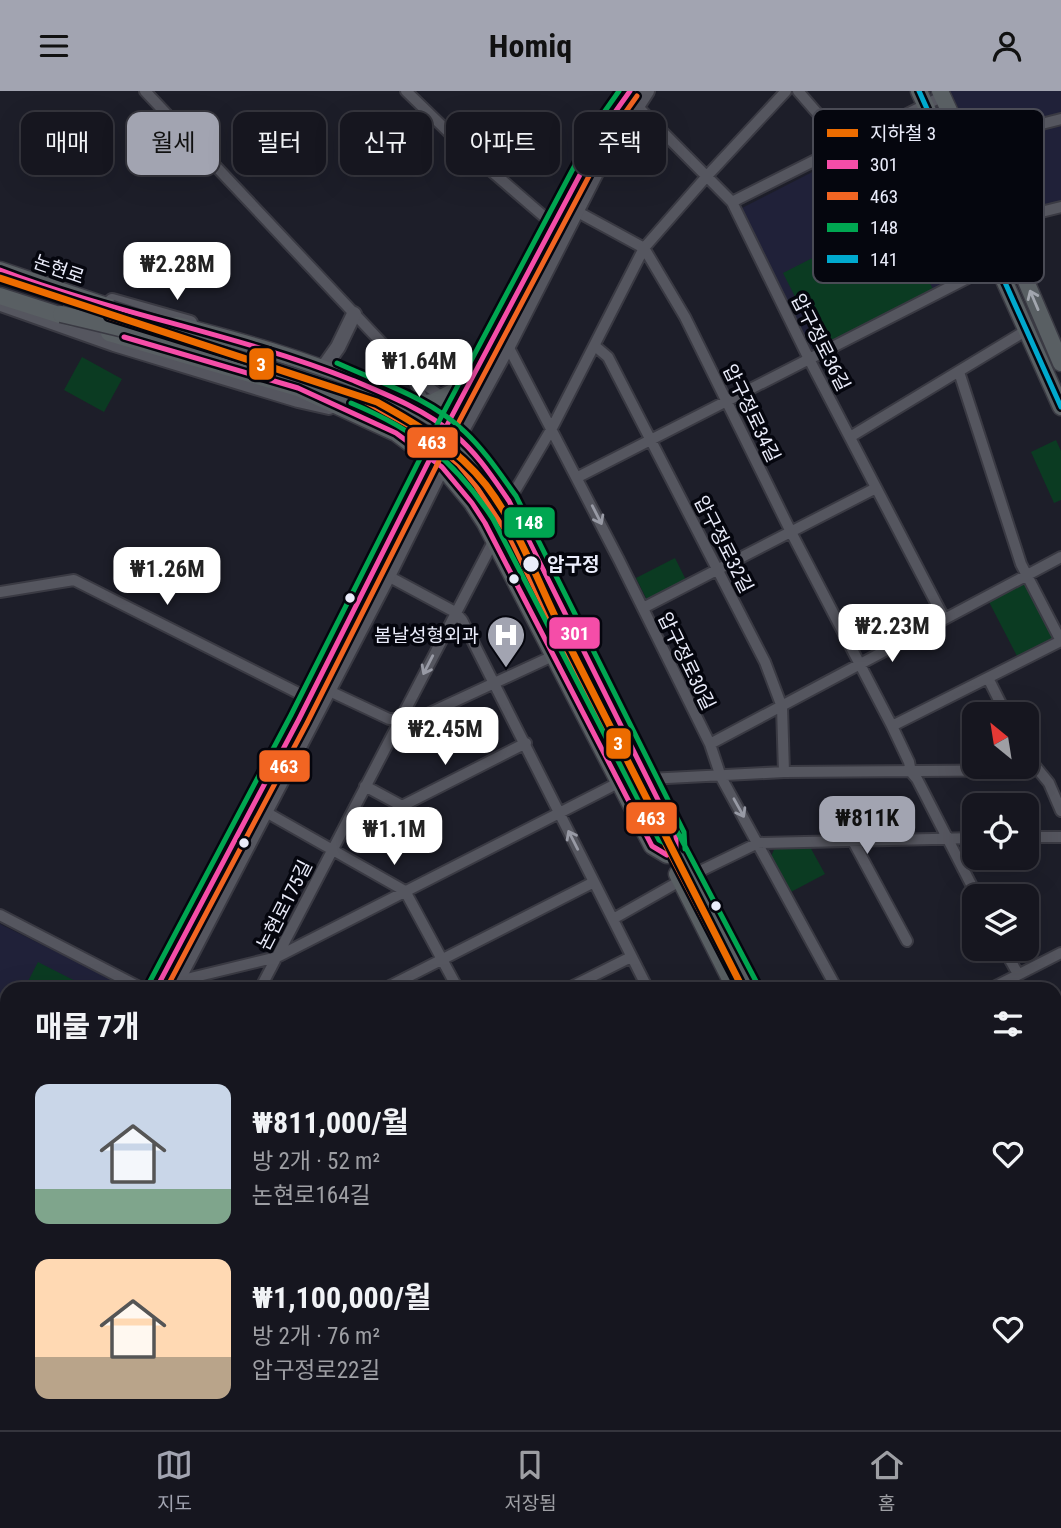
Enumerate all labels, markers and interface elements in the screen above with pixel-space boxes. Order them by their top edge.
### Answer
icon: menu [35,27,73,65]
text: Homiq [489,27,572,65]
icon: person [988,27,1026,65]
legend [813,109,1044,283]
chip: 매매 [21,112,113,175]
chip: 월세 [127,112,219,175]
chip: 필터 [233,112,326,175]
chip: 신규 [340,112,432,175]
chip: 아파트 [446,112,560,175]
chip: 주택 [574,112,666,175]
text: 지하철 3 [870,122,936,145]
text: 301 [870,153,898,176]
text: 463 [870,185,898,208]
text: 148 [870,216,898,239]
pin: ₩2.28M [120,243,234,302]
text: 141 [870,248,898,271]
street label: 논현로 [30,250,87,289]
text: ₩2.28M [139,251,215,278]
street label: 압구정로36길 [786,290,855,395]
one-way arrow [1027,290,1040,312]
pin: ₩1.64M [362,339,476,399]
line badge: 3 [248,347,275,381]
text: ₩1.64M [381,348,457,375]
text: 3 [256,353,266,376]
street label: 압구정로34길 [718,360,785,466]
line badge: 463 [406,426,459,459]
text: 463 [418,431,446,454]
street label: 압구정로32길 [689,492,758,597]
one-way arrow [590,505,604,525]
line badge: 148 [503,506,556,539]
text: 148 [515,511,543,534]
pin: ₩1.26M [110,547,224,607]
place label: 압구정 [547,553,599,576]
marker: 압구정 [521,554,541,574]
text: ₩1.26M [129,556,205,583]
unlabelled marker [507,572,521,586]
unlabelled marker [343,591,357,605]
pin: ₩2.23M [835,605,949,664]
street label: 압구정로30길 [653,608,720,714]
text: ₩2.23M [854,613,930,640]
hospital icon: 봄날성형외과 [485,614,527,669]
line badge: 301 [548,616,601,650]
text: 301 [561,622,589,645]
place label: 봄날성형외과 [374,624,479,647]
one-way arrow [420,655,434,675]
north arrow [962,702,1040,779]
map controls [962,702,1039,961]
pin: ₩2.45M [388,707,502,767]
text: ₩2.45M [407,716,483,743]
line badge: 3 [605,727,632,760]
text: 3 [613,732,623,755]
line badge: 463 [258,749,311,783]
text: 463 [270,755,298,778]
button: locate [962,793,1039,870]
one-way arrow [733,797,746,818]
pin: ₩811K [818,797,916,856]
line badge: 463 [625,801,678,835]
text: ₩811K [835,805,899,832]
pin: ₩1.1M [345,807,443,867]
text: 463 [637,807,665,830]
text: ₩1.1M [362,816,426,843]
one-way arrow [566,830,579,851]
unlabelled marker [237,836,251,850]
street label: 논현로175길 [252,856,317,954]
button: layers [962,884,1039,961]
unlabelled marker [709,899,723,913]
icon: filters [989,1005,1027,1043]
text: 매물 7개 [35,1009,140,1044]
text: ₩811,000/월 [252,1105,409,1140]
icon: home [91,1112,175,1196]
icon: heart [989,1135,1027,1173]
text: 방 2개 · 52 m² [252,1148,380,1175]
text: 논현로164길 [252,1182,371,1209]
text: ₩1,100,000/월 [252,1280,431,1315]
icon: home [91,1287,175,1371]
icon: heart [989,1310,1027,1348]
text: 방 2개 · 76 m² [252,1323,380,1350]
text: 압구정로22길 [252,1357,381,1384]
tab: 지도 [155,1446,193,1515]
tab: 저장됨 [504,1446,557,1515]
tab: 홈 [868,1446,906,1515]

